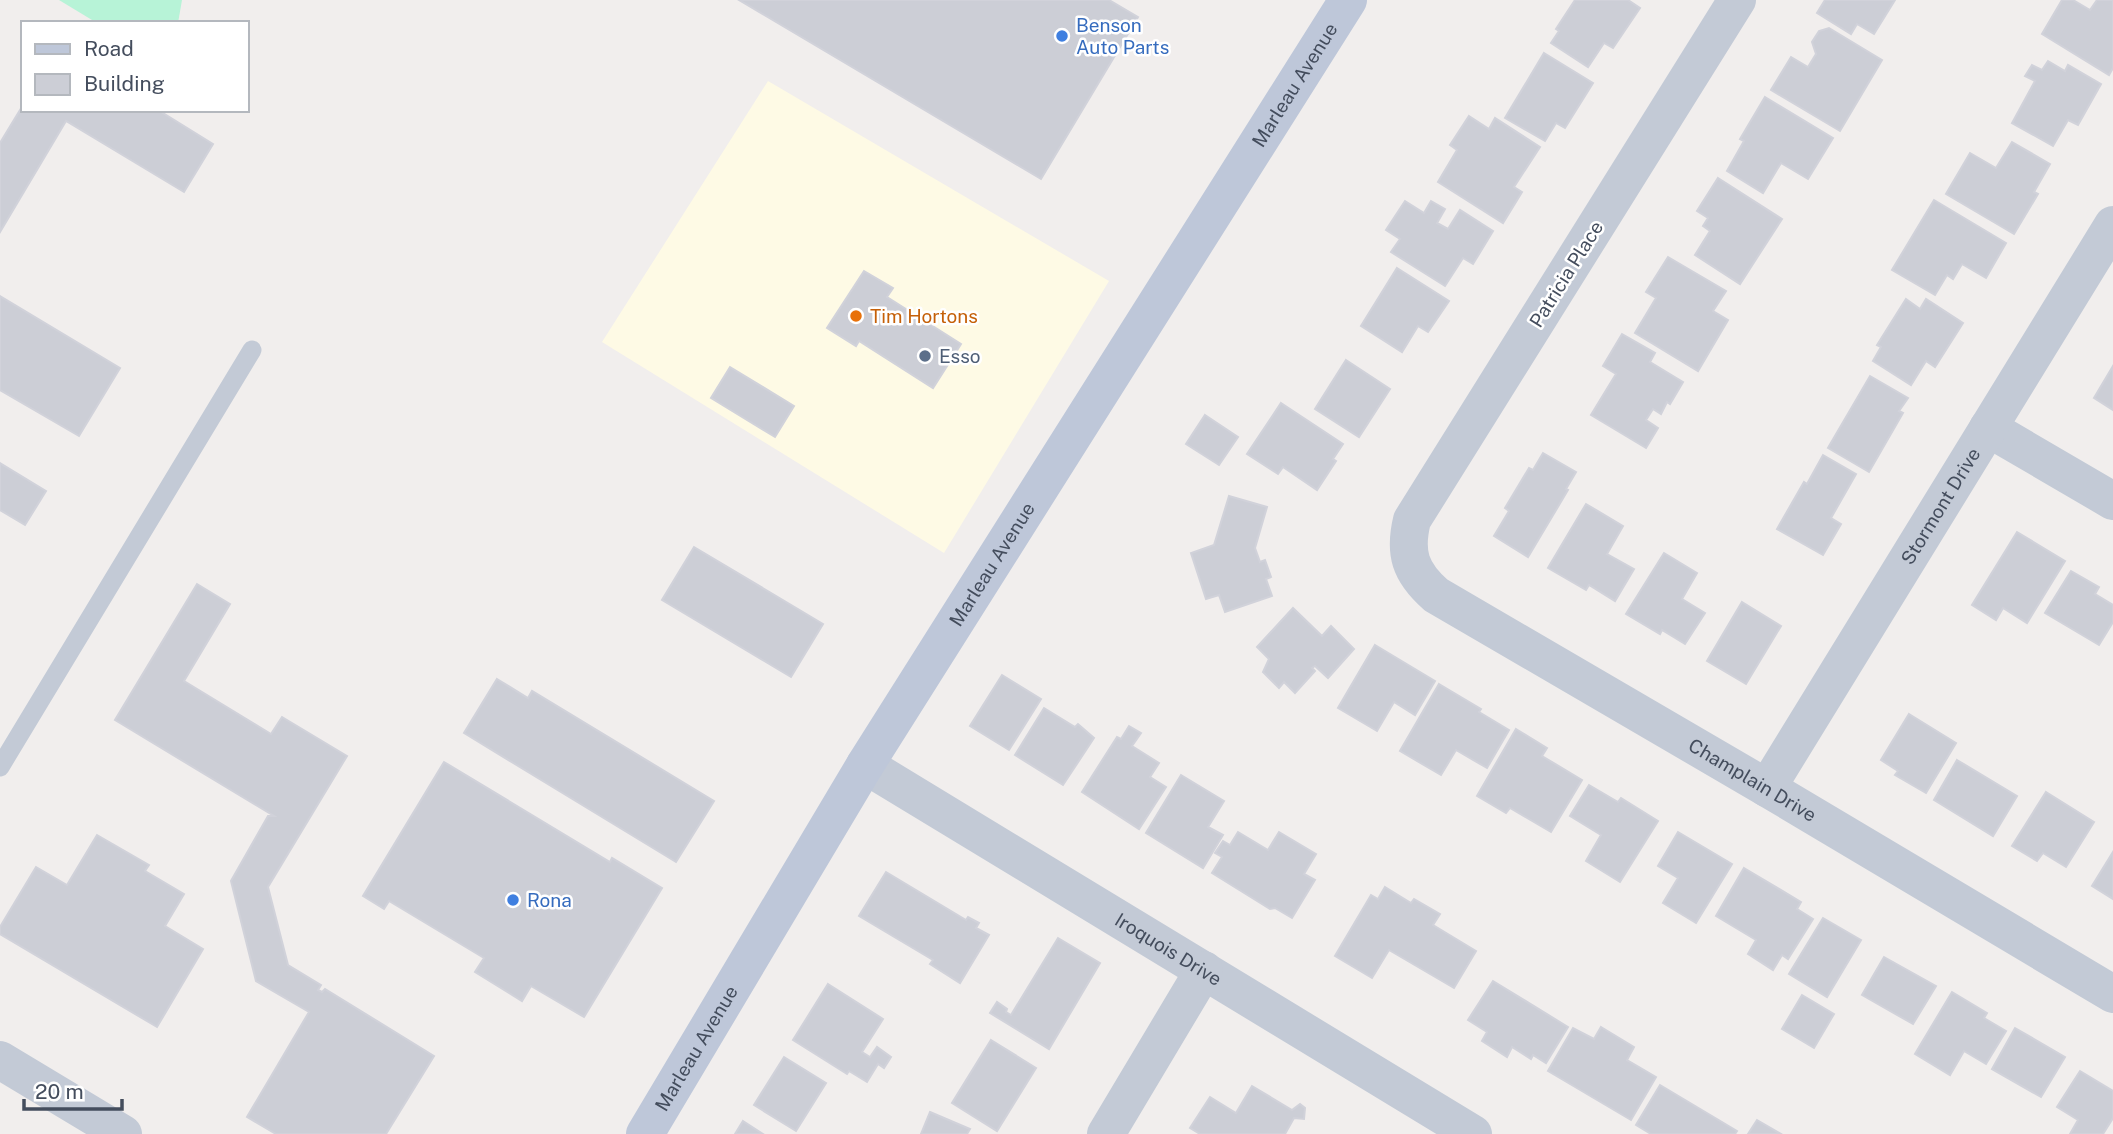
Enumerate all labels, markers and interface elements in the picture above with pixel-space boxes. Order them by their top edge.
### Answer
place label: Benson Auto Parts [1076,14,1169,58]
street label: Marleau Avenue [1247,19,1342,151]
legend [21,21,248,112]
marker: Benson Auto Parts [1054,28,1070,44]
text: Road [84,36,134,61]
text: Building [84,71,165,96]
street label: Patricia Place [1525,217,1607,331]
place label: Tim Hortons [870,305,978,327]
marker: Tim Hortons [848,308,864,324]
place label: Esso [939,345,981,367]
marker: Esso [917,348,933,364]
street label: Stormont Drive [1896,444,1984,568]
street label: Marleau Avenue [945,498,1039,630]
street label: Champlain Drive [1685,734,1821,826]
place label: Rona [527,889,572,911]
marker: Rona [505,892,521,908]
street label: Iroquois Drive [1111,908,1226,990]
street label: Marleau Avenue [650,981,742,1115]
scale bar [24,1068,122,1112]
text: 20 m [35,1079,84,1104]

